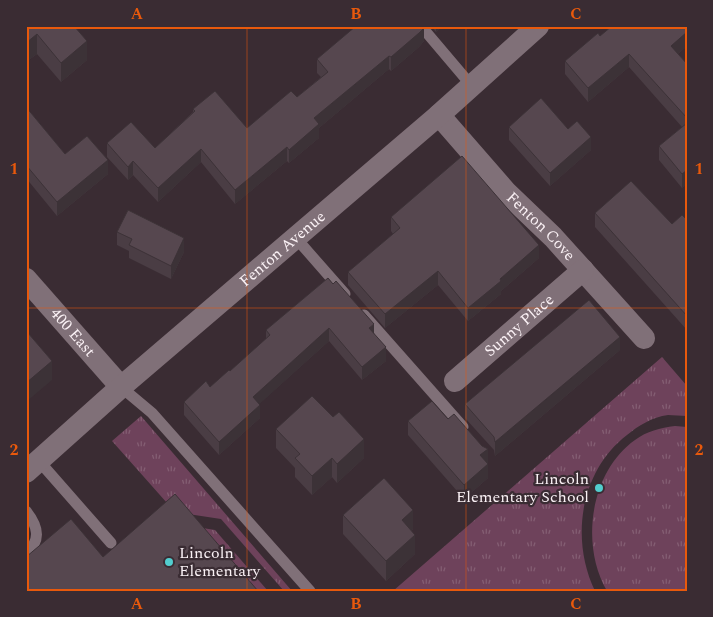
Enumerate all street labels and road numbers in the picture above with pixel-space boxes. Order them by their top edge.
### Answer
street label: Fenton Cove [501,186,581,266]
street label: Fenton Avenue [234,205,331,293]
street label: Sunny Place [479,288,560,362]
street label: 400 East [44,302,102,363]

